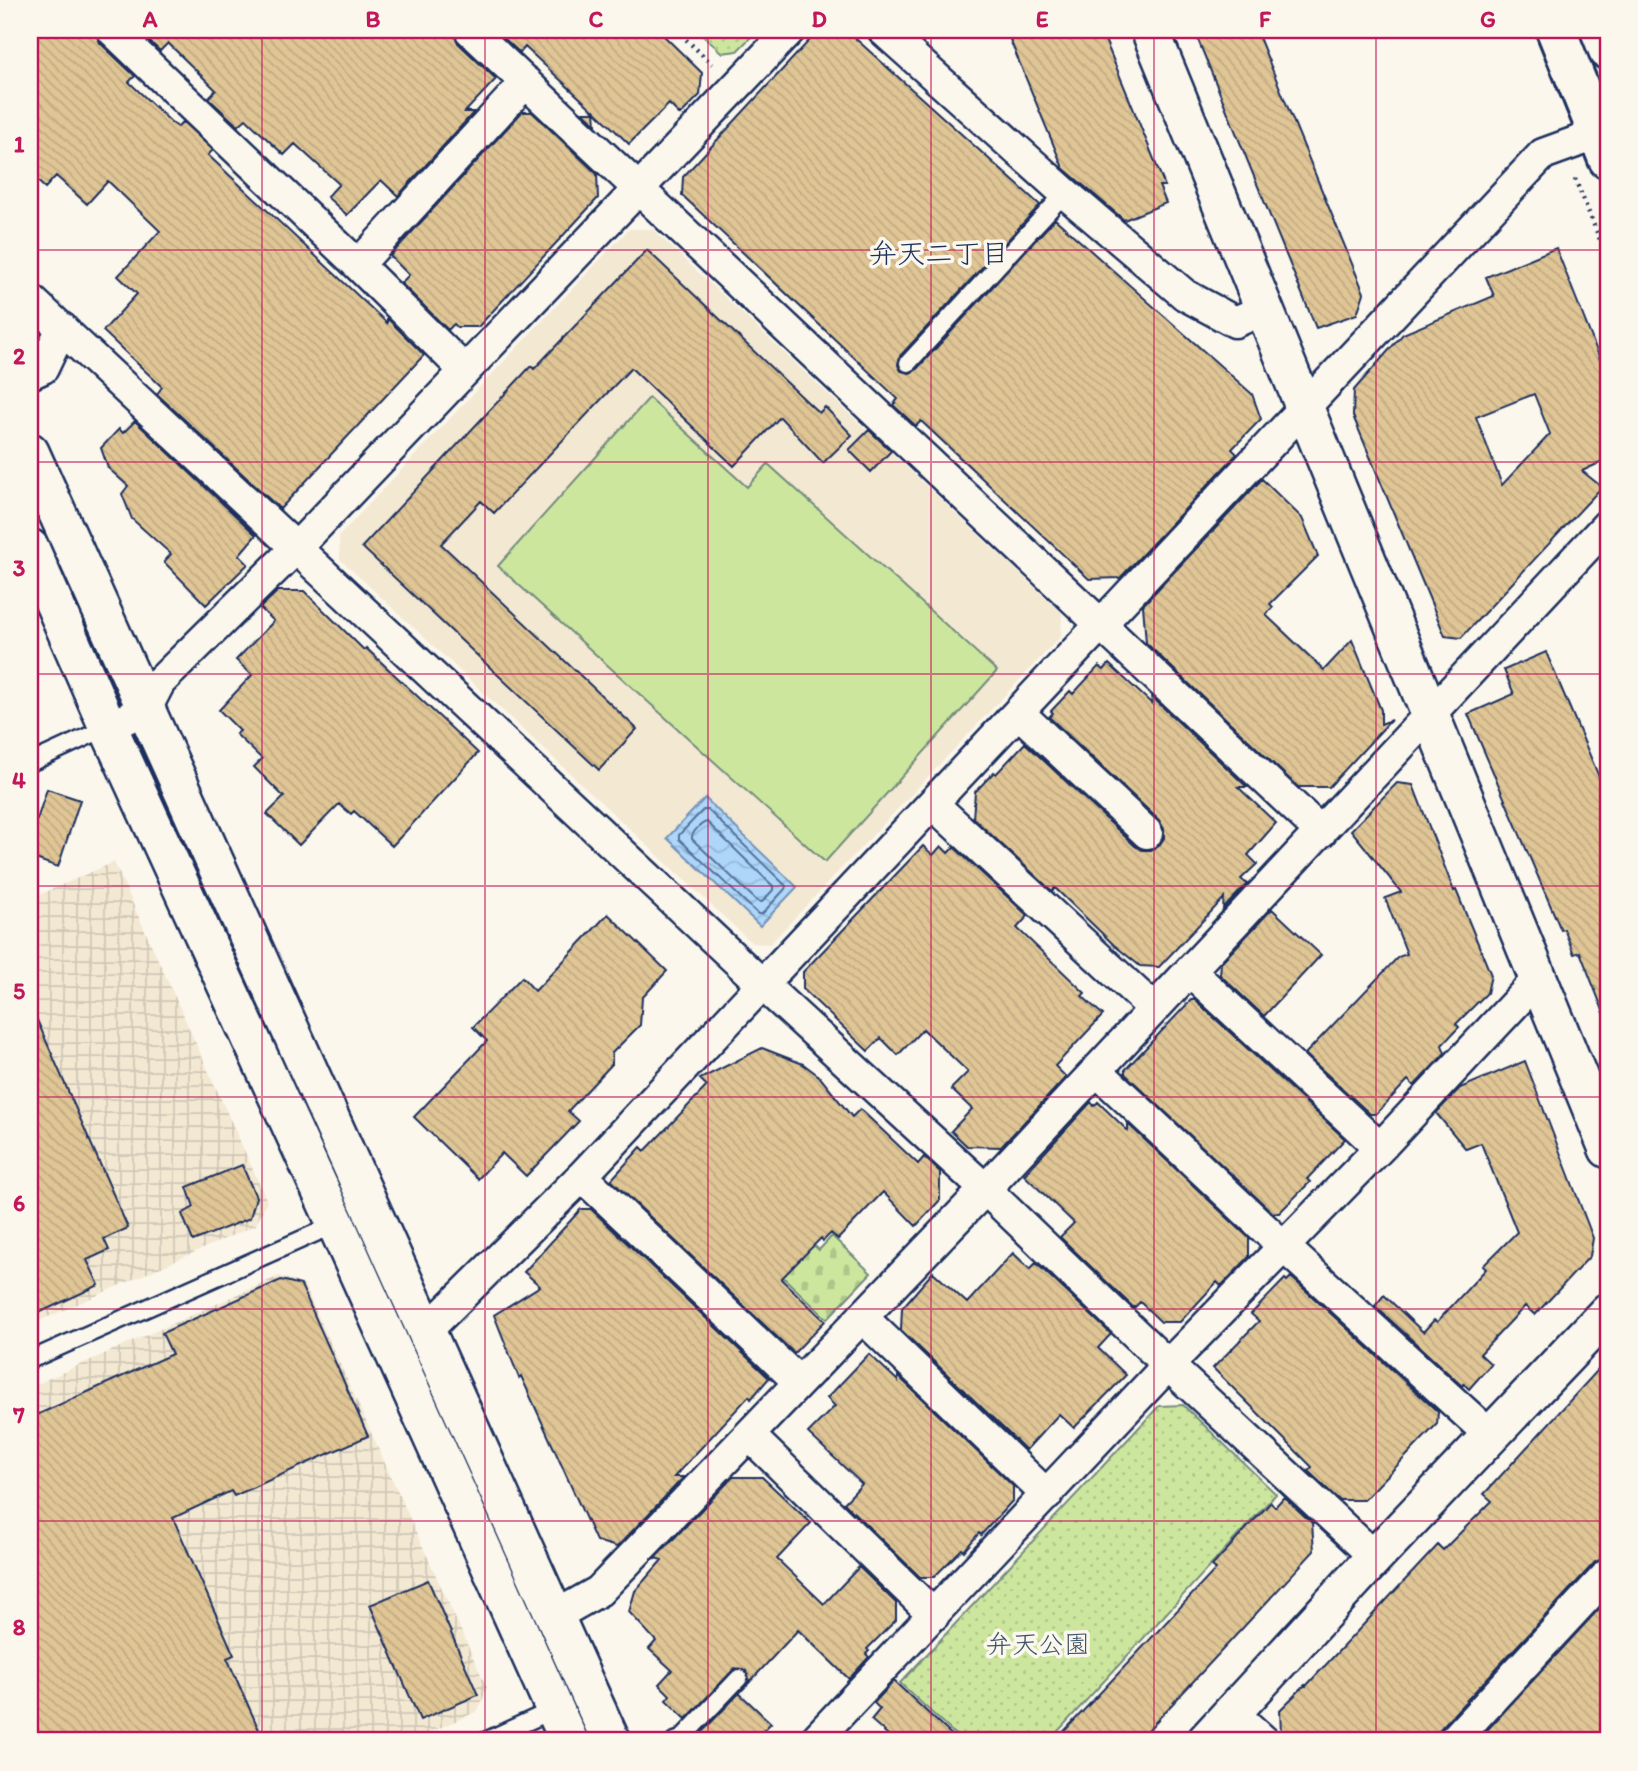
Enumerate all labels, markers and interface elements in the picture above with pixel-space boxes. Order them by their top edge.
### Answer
text: A [142,5,158,33]
text: B [366,5,381,33]
text: C [589,5,604,33]
text: D [811,5,827,33]
text: E [1036,5,1049,33]
text: F [1259,5,1272,33]
text: G [1480,5,1496,33]
text: 1 [14,130,25,158]
district label: 弁天二丁目 [869,236,1009,270]
text: 2 [13,342,26,370]
text: 3 [13,554,26,582]
text: 4 [12,766,26,794]
text: 5 [13,977,25,1005]
text: 6 [13,1189,25,1217]
text: 7 [12,1401,25,1429]
text: 8 [13,1613,26,1641]
park label: 弁天公園 [986,1628,1090,1660]

